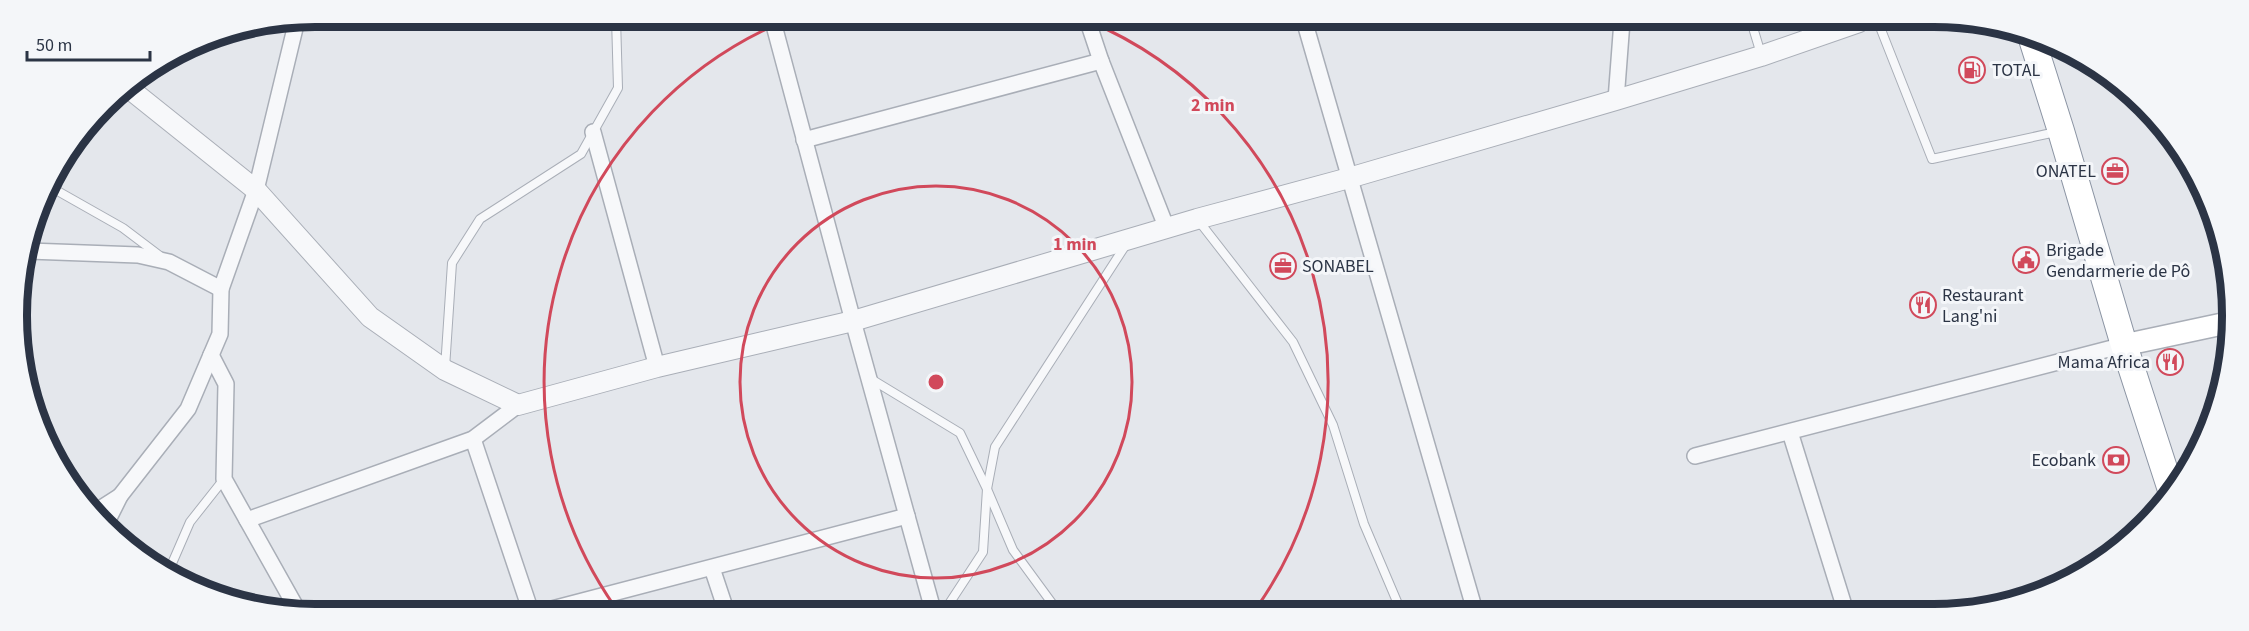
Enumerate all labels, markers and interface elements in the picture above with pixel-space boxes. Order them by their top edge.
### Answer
scale bar [27,24,150,62]
text: 50 m [36,33,72,58]
fuel station icon: TOTAL [1957,55,1987,85]
place label: TOTAL [1992,58,2040,83]
text: 2 min [1191,93,1235,118]
office icon: ONATEL [2100,156,2130,186]
place label: ONATEL [2036,159,2096,184]
text: 1 min [1053,232,1097,257]
place label: Brigade Gendarmerie de Pô [2046,238,2190,284]
public building icon: Brigade Gendarmerie de Pô [2011,245,2041,275]
office icon: SONABEL [1268,251,1298,281]
place label: SONABEL [1302,254,1374,279]
place label: Restaurant Lang'ni [1942,283,2024,329]
restaurant icon: Restaurant Lang'ni [1908,290,1938,320]
restaurant icon: Mama Africa [2155,347,2185,377]
place label: Mama Africa [2058,350,2150,375]
centre of rings [926,372,946,392]
bank icon: Ecobank [2101,445,2131,475]
place label: Ecobank [2032,448,2096,473]

